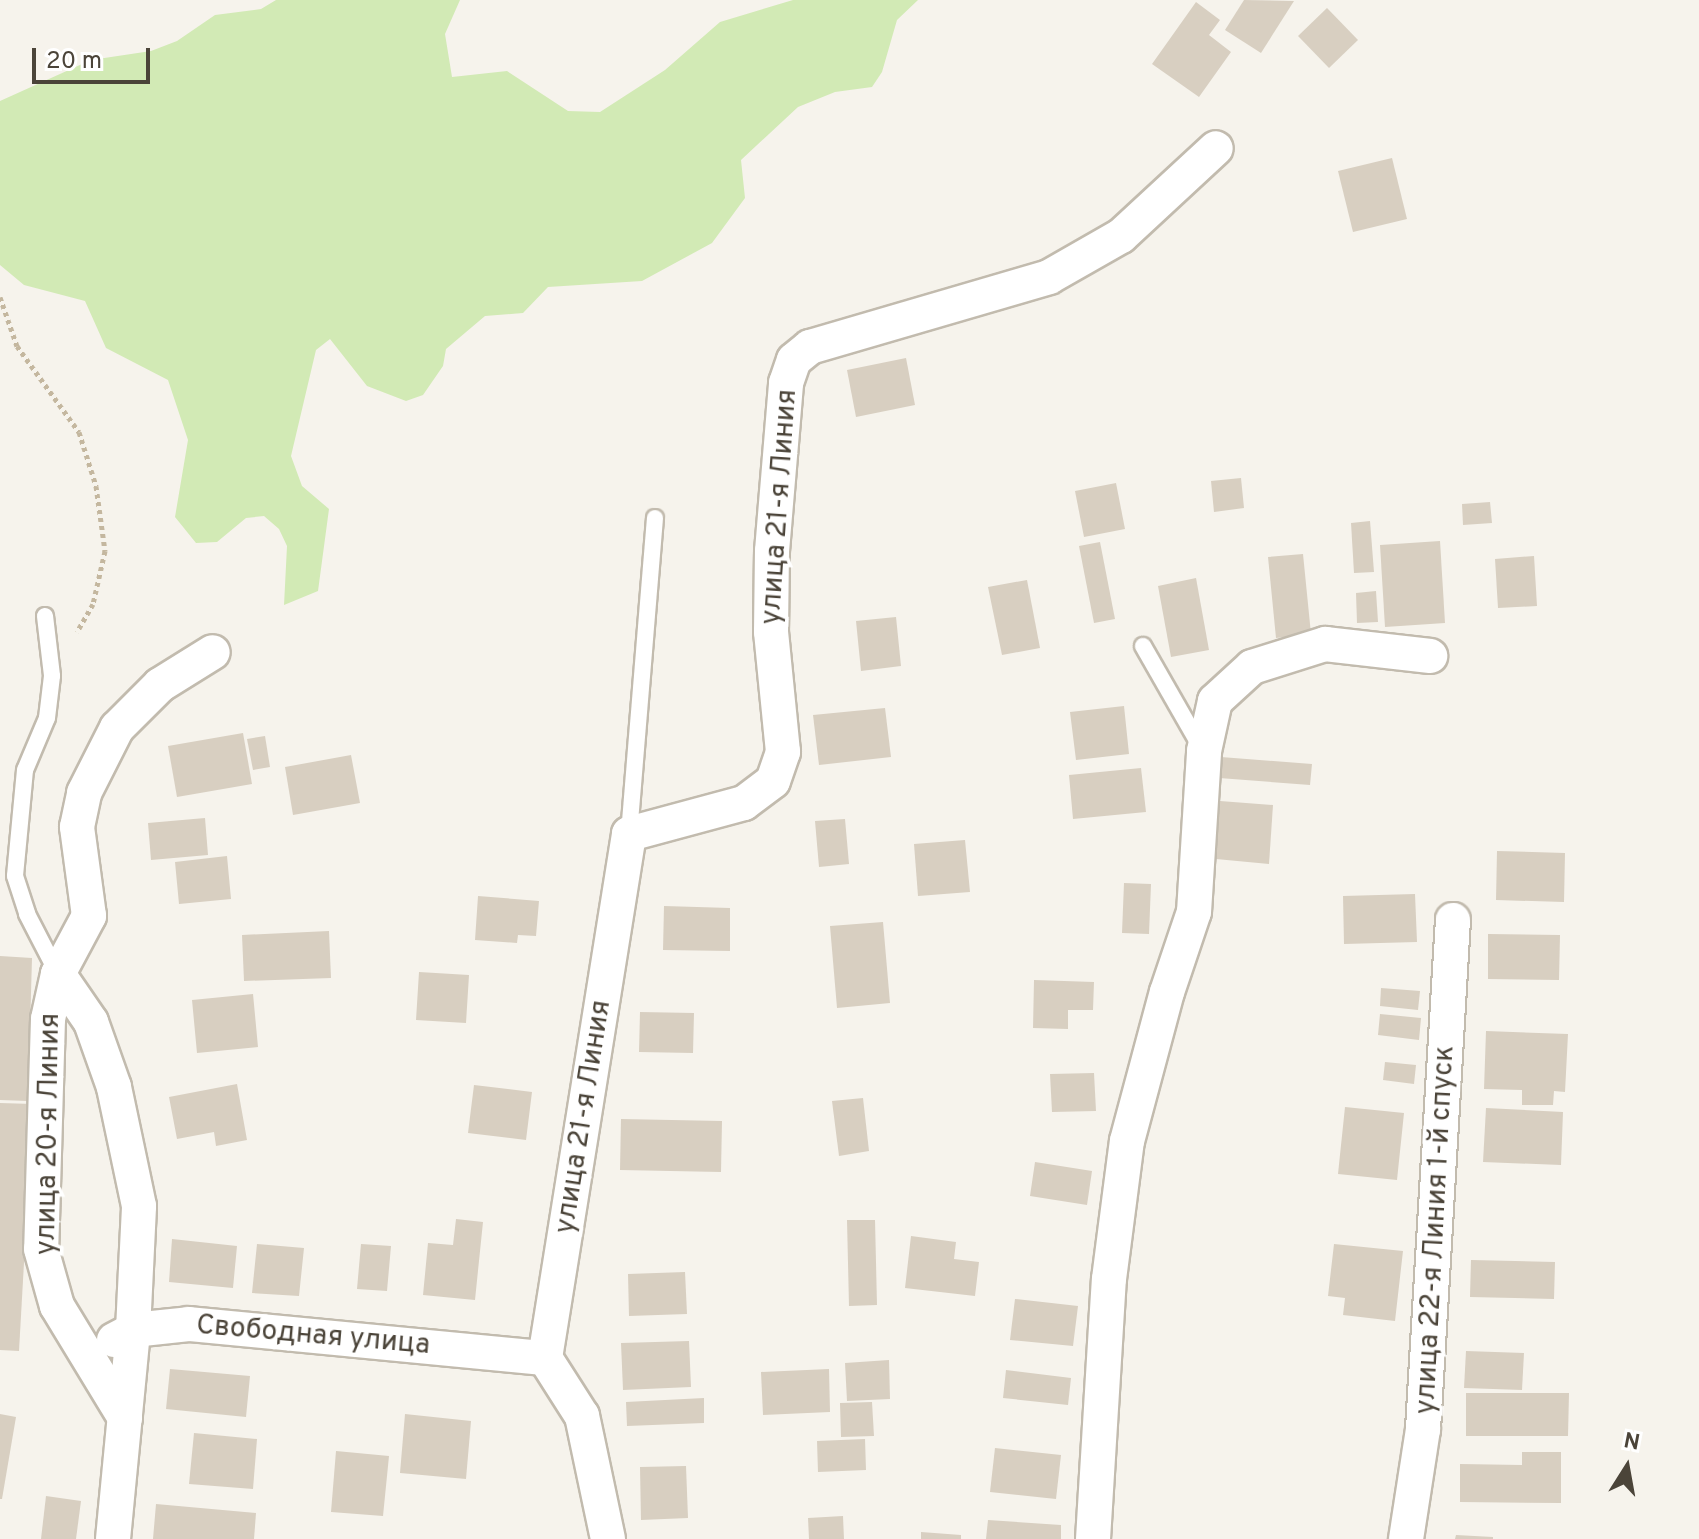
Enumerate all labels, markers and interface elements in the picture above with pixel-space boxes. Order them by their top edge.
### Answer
scale bar [36,32,154,82]
text: 20 m [46,47,102,77]
street label: улица 21-я Линия [755,388,805,626]
street label: улица 21-я Линия [549,998,619,1236]
street label: улица 20-я Линия [30,1013,68,1255]
street label: улица 22-я Линия 1-й спуск [1410,1045,1462,1415]
street label: Свободная улица [195,1309,431,1363]
north arrow [1587,1427,1667,1507]
text: N [1621,1428,1642,1458]

